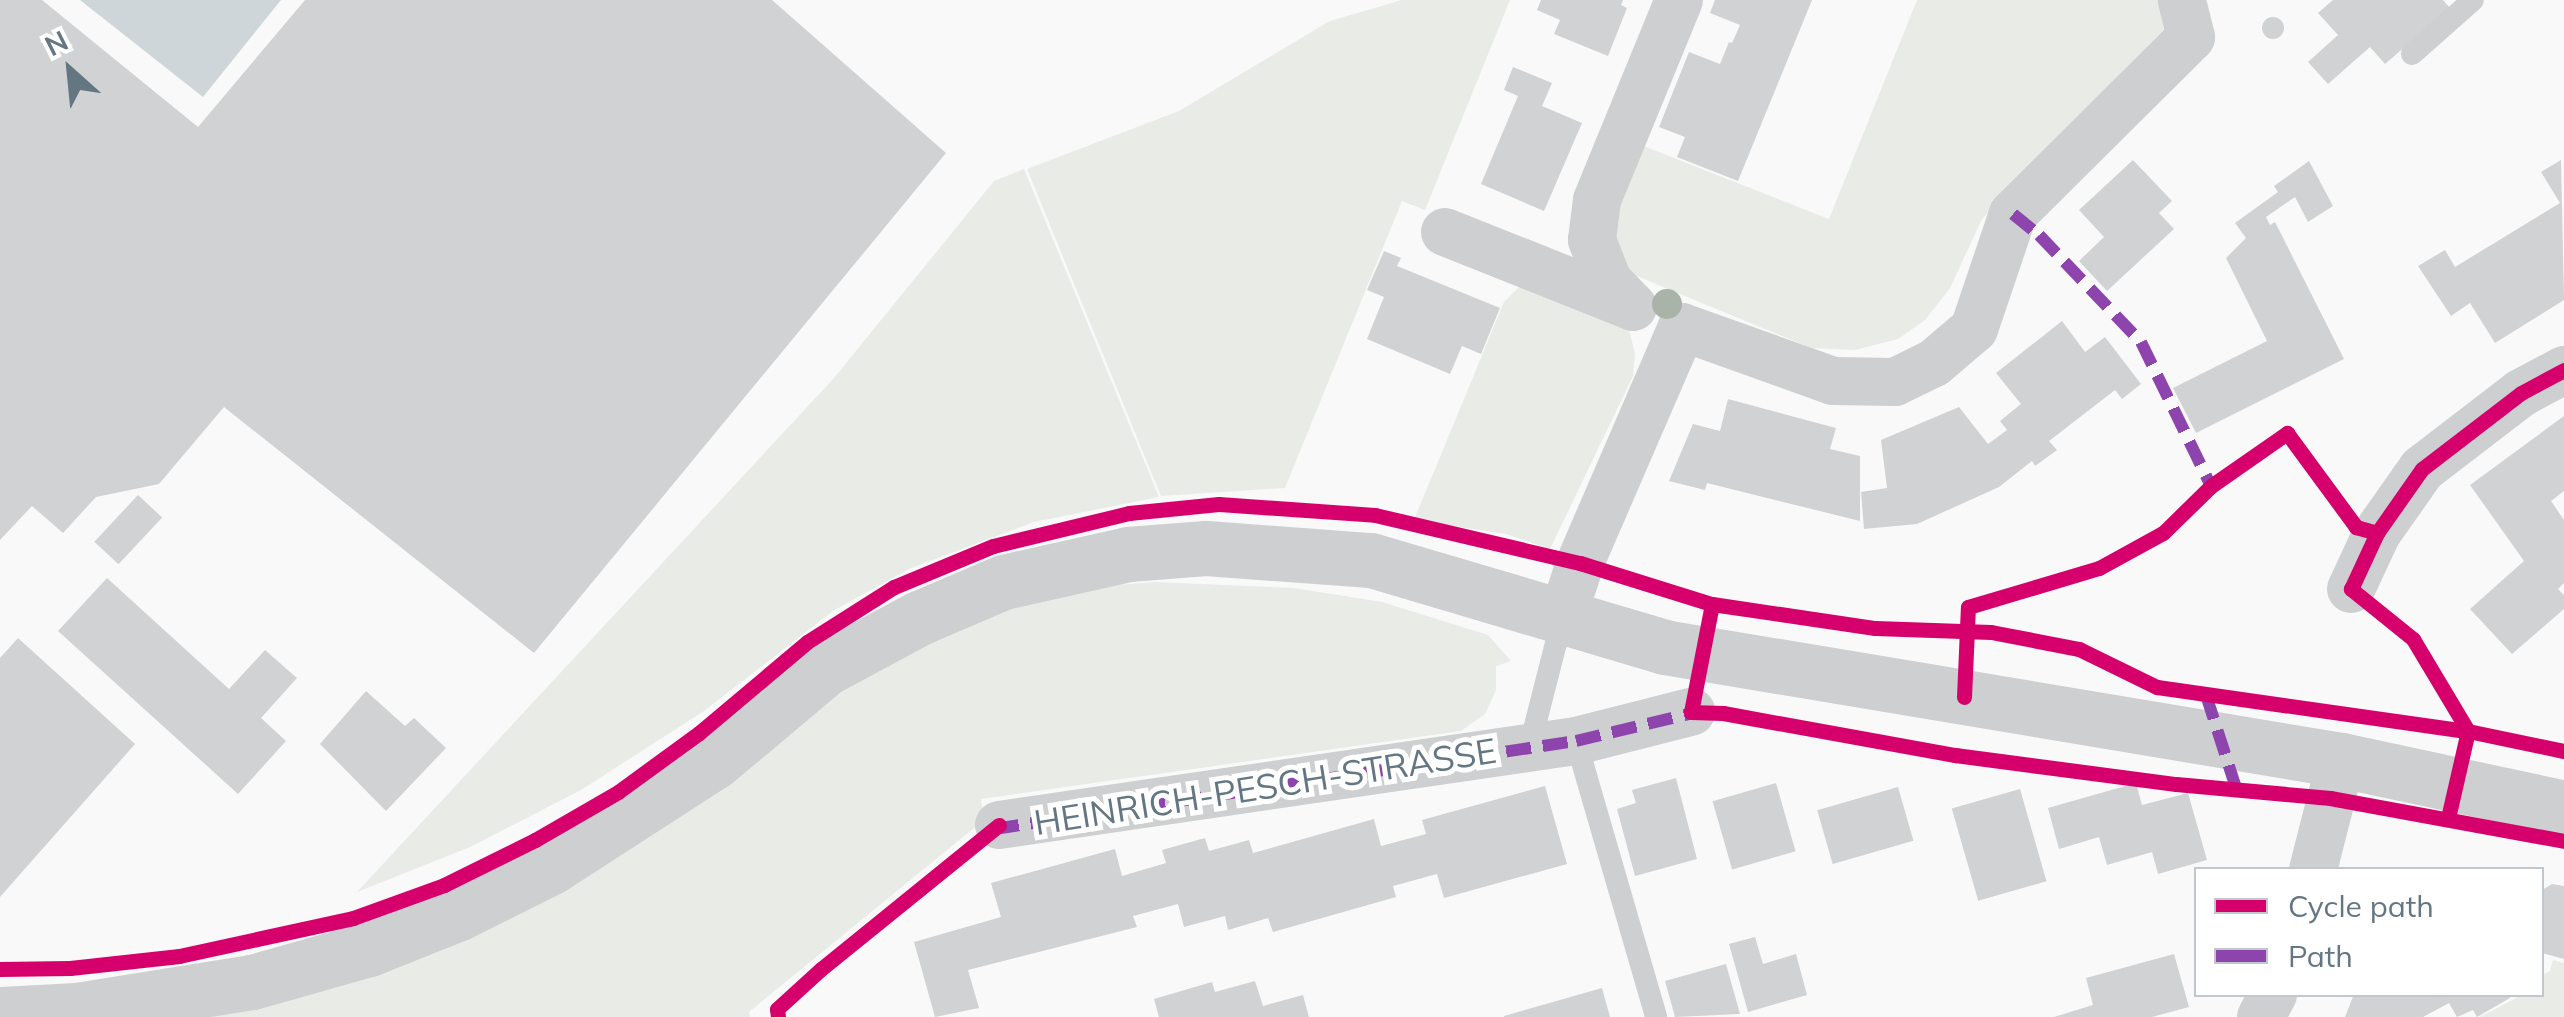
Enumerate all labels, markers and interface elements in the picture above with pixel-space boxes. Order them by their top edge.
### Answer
north arrow [20,20,120,120]
text: N [39,22,74,63]
street label: HEINRICH-PESCH-STRASSE [1031,729,1499,843]
legend [2194,867,2544,997]
text: Cycle path [2288,887,2434,925]
text: Path [2288,937,2353,975]

